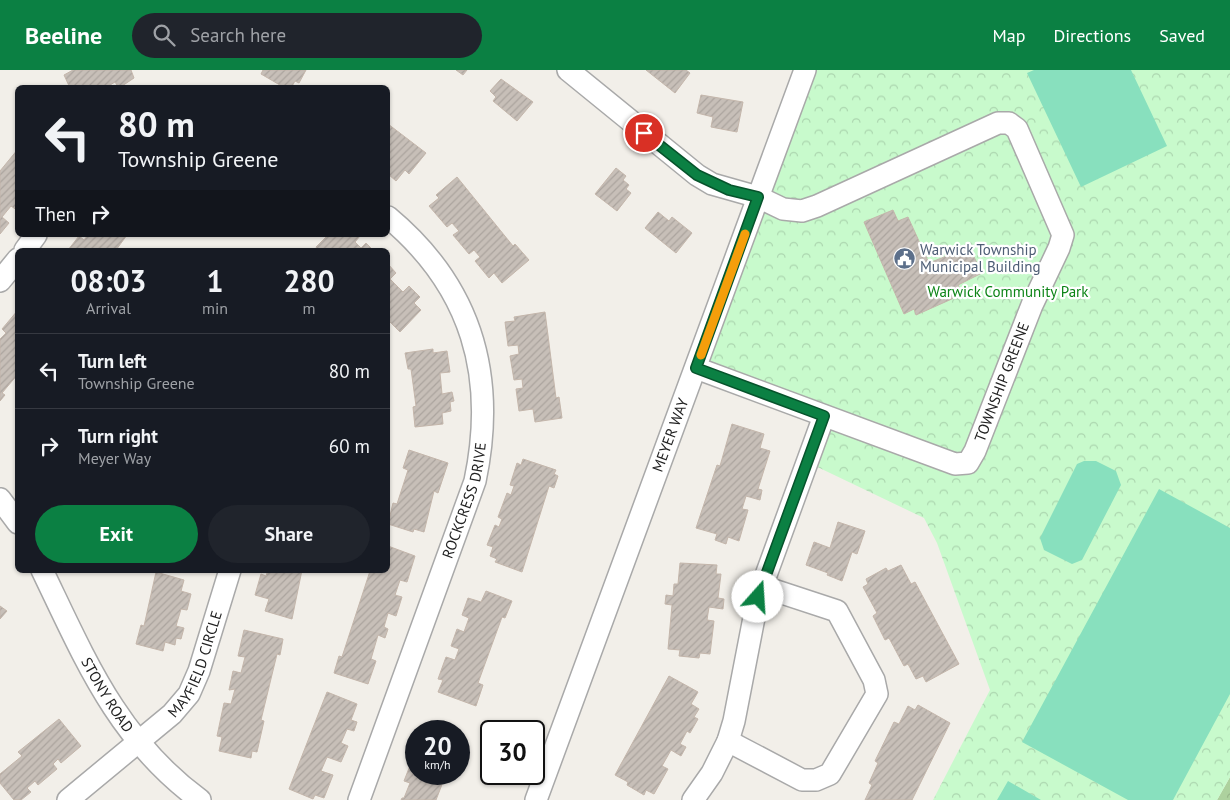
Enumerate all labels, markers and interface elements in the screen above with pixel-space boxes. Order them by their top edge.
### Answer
search box [132,13,482,58]
text: Beeline [25,20,102,51]
icon: search [150,21,178,49]
text: Search here [190,23,286,47]
text: Map [993,24,1025,47]
text: Directions [1053,24,1131,47]
text: Saved [1159,24,1205,47]
text: 80 m [118,101,195,147]
icon: left [35,105,100,170]
pin [623,112,665,154]
icon: arrive [630,119,658,147]
text: Township Greene [118,145,278,173]
icon: right [86,200,114,228]
text: Then [35,202,76,226]
place label: Warwick Township Municipal Building [920,240,1041,276]
public building icon: Warwick Township Municipal Building [892,247,916,271]
text: 08:03 [70,261,147,300]
text: 1 [207,261,224,300]
text: 280 [283,261,335,300]
park label: Warwick Community Park [928,282,1089,301]
text: Arrival [86,298,131,318]
text: min [202,298,228,318]
text: m [303,298,316,318]
street label: TOWNSHIP GREENE [970,319,1033,444]
text: Turn left [78,349,147,373]
icon: left [35,357,63,385]
text: 80 m [329,359,370,383]
text: Township Greene [78,373,195,393]
street label: MEYER WAY [648,395,693,474]
text: Turn right [78,424,158,448]
icon: right [35,432,63,460]
text: 60 m [329,434,370,458]
street label: ROCKCRESS DRIVE [438,441,490,561]
text: Meyer Way [78,448,151,468]
button: Exit [35,505,198,563]
button: Share [208,505,370,563]
position arrow [731,570,783,622]
street label: MAYFIELD CIRCLE [163,608,226,721]
street label: STONY ROAD [77,654,138,736]
speed limit sign: 30 [480,720,545,785]
text: 20 [423,730,452,762]
text: km/h [424,757,451,772]

